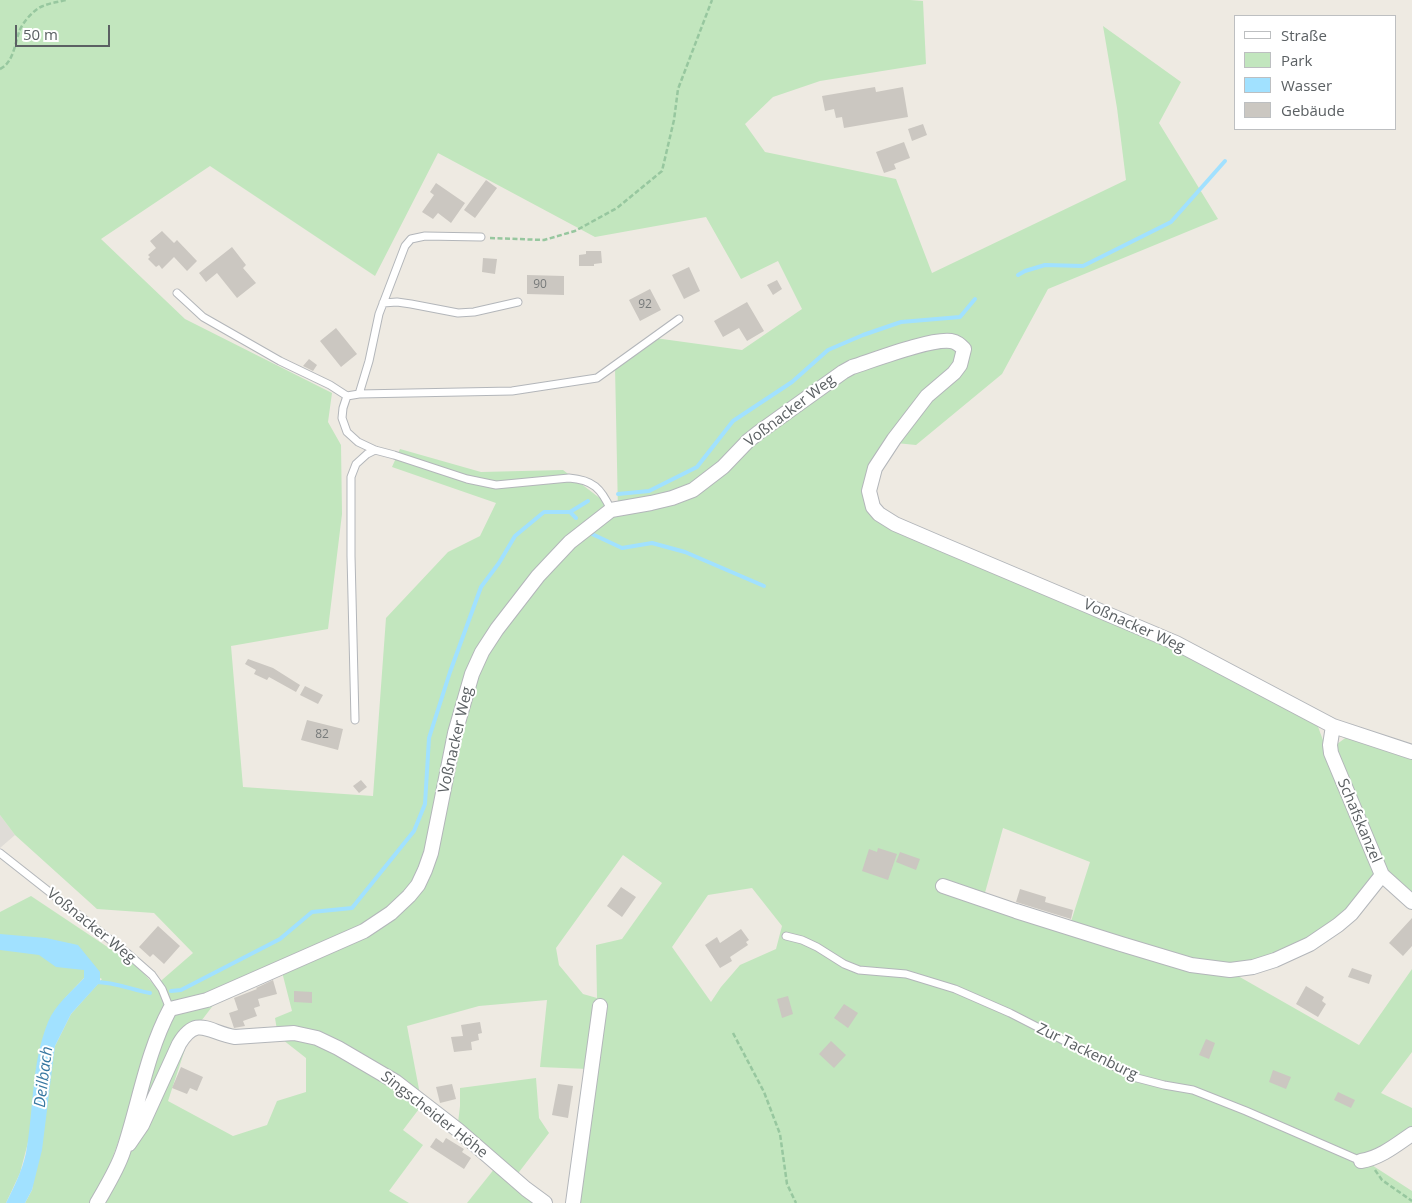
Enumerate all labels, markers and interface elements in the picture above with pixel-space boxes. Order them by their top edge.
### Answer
scale bar [18,15,112,47]
legend [1234,15,1397,130]
text: 50 m [23,24,58,44]
text: Straße [1281,25,1327,45]
text: Park [1281,50,1312,70]
text: Wasser [1281,75,1332,95]
text: Gebäude [1281,100,1345,120]
house number: 90 [533,278,547,292]
house number: 92 [638,298,652,312]
street label: Voßnacker Weg [741,371,839,451]
street label: Voßnacker Weg [1081,596,1187,656]
street label: Voßnacker Weg [435,685,477,795]
house number: 82 [315,728,329,742]
street label: Schafskanzel [1333,776,1385,866]
street label: Voßnacker Weg [43,885,139,967]
street label: Zur Tackenburg [1034,1020,1140,1084]
water label: Deilbach [31,1045,57,1109]
street label: Singscheider Höhe [377,1068,491,1162]

